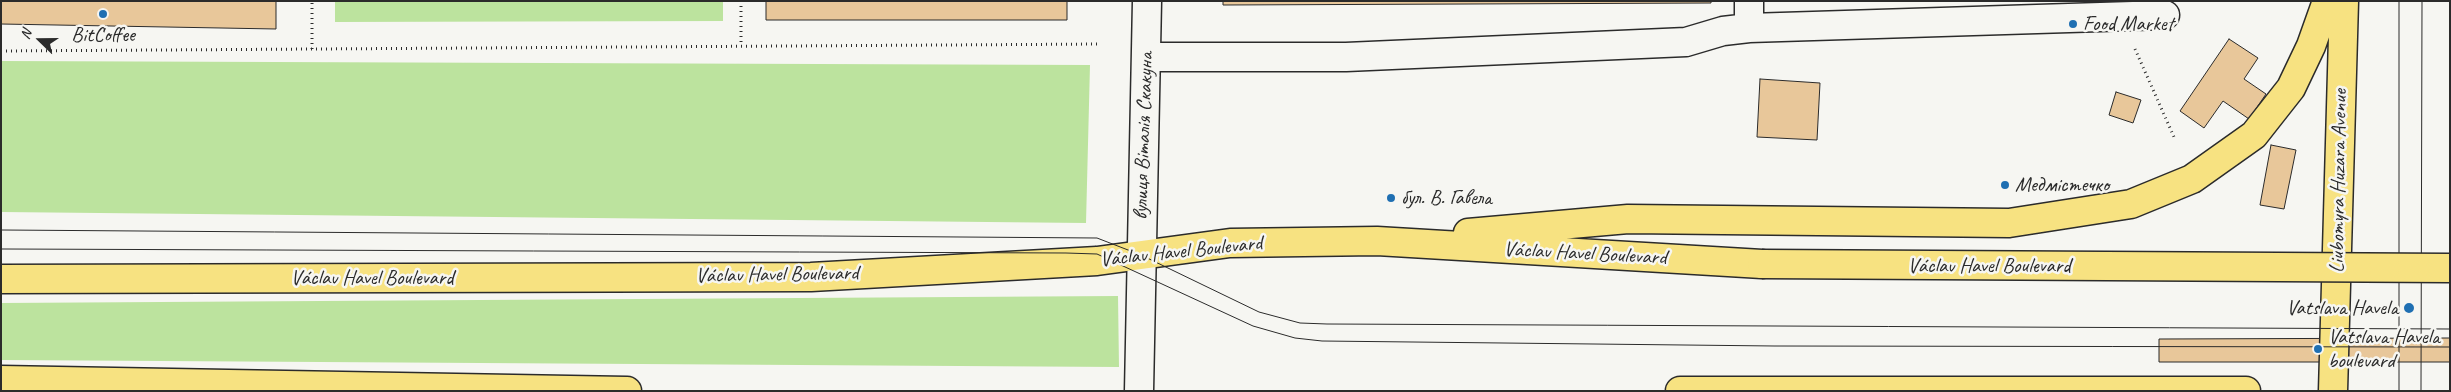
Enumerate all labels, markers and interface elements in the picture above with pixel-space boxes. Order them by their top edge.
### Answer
marker: BitCoffee [97,8,109,20]
place label: Food Market [2083,11,2174,37]
north arrow [15,15,65,65]
marker: Food Market [2067,18,2079,30]
place label: BitCoffee [71,22,135,48]
text: N [16,27,35,41]
street label: вулиця Віталія Скакуна [1128,52,1160,220]
street label: Liubomyra Huzara Avenue [2325,89,2353,273]
place label: Медмістечко [2015,172,2109,198]
marker: Медмістечко [1999,179,2011,191]
place label: бул. В. Гавела [1401,185,1492,211]
marker: бул. В. Гавела [1385,192,1397,204]
street label: Václav Havel Boulevard [1099,231,1263,273]
street label: Václav Havel Boulevard [1503,237,1667,271]
street label: Václav Havel Boulevard [1907,253,2071,279]
street label: Václav Havel Boulevard [695,261,859,289]
street label: Václav Havel Boulevard [290,265,454,291]
place label: Vatslava Havela [2286,295,2398,321]
marker: Vatslava Havela [2402,301,2416,315]
place label: Vatslava Havela boulevard [2328,324,2440,374]
marker: Vatslava Havela boulevard [2312,343,2324,355]

